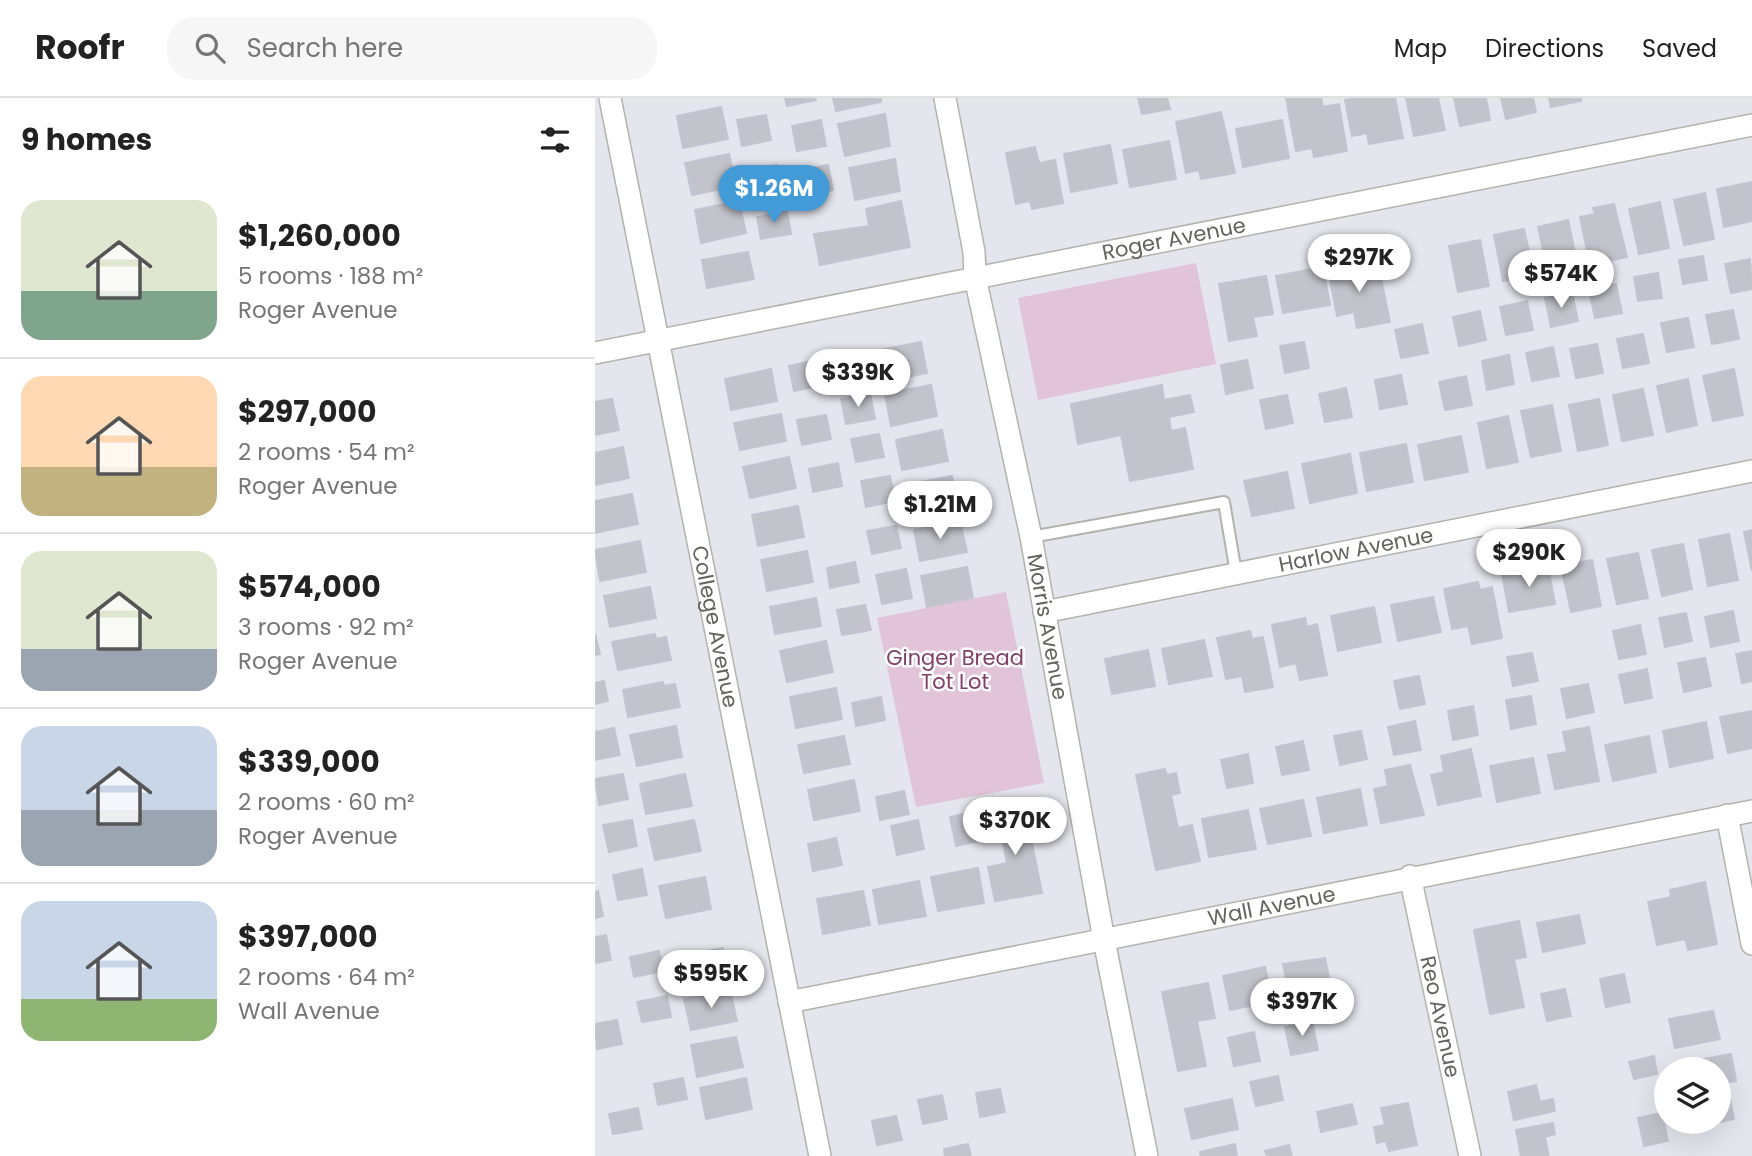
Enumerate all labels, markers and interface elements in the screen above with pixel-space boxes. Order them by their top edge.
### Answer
search box [167,17,657,80]
text: Roofr [35,24,125,71]
icon: search [191,29,229,67]
text: Search here [247,30,403,66]
text: Map [1394,32,1447,65]
text: Directions [1485,32,1604,65]
text: Saved [1642,32,1717,65]
text: 9 homes [21,118,152,161]
icon: filters [536,121,574,159]
pin: $1.26M [717,166,831,225]
text: $1.26M [734,172,814,204]
street label: Roger Avenue [1099,210,1248,267]
text: $1,260,000 [238,214,401,257]
icon: home [77,228,161,312]
pin: $297K [1310,234,1408,294]
text: $297K [1324,241,1394,273]
pin: $574K [1512,250,1610,310]
text: $574K [1524,257,1598,289]
text: 5 rooms · 188 m² [238,260,423,292]
text: Roger Avenue [238,294,398,326]
pin: $339K [809,350,907,409]
text: $339K [821,356,895,388]
text: $297,000 [238,390,377,433]
icon: home [77,404,161,488]
text: 2 rooms · 54 m² [238,436,415,468]
text: Roger Avenue [238,470,398,502]
pin: $1.21M [883,482,997,541]
text: $1.21M [903,488,977,520]
street label: Harlow Avenue [1276,520,1436,579]
pin: $290K [1480,530,1578,589]
text: $290K [1492,536,1566,568]
street label: College Avenue [685,543,746,710]
street label: Morris Avenue [1020,551,1075,702]
text: $574,000 [238,565,381,608]
icon: home [77,579,161,663]
text: 3 rooms · 92 m² [238,611,414,643]
park label: Ginger Bread Tot Lot [886,643,1024,696]
text: Roger Avenue [238,645,398,677]
text: $339,000 [238,740,380,783]
icon: home [77,754,161,838]
text: 2 rooms · 60 m² [238,786,415,818]
pin: $370K [966,798,1064,857]
text: $370K [979,804,1051,836]
text: Roger Avenue [238,820,398,852]
street label: Wall Avenue [1205,879,1338,933]
text: $397,000 [238,915,378,958]
icon: home [77,929,161,1013]
pin: $595K [662,950,760,1010]
street label: Reo Avenue [1414,953,1468,1080]
text: $595K [673,957,749,989]
text: 2 rooms · 64 m² [238,961,415,993]
pin: $397K [1253,978,1351,1038]
text: $397K [1266,985,1338,1017]
text: Wall Avenue [238,995,380,1027]
map controls [1654,1057,1731,1134]
button: layers [1654,1057,1731,1134]

